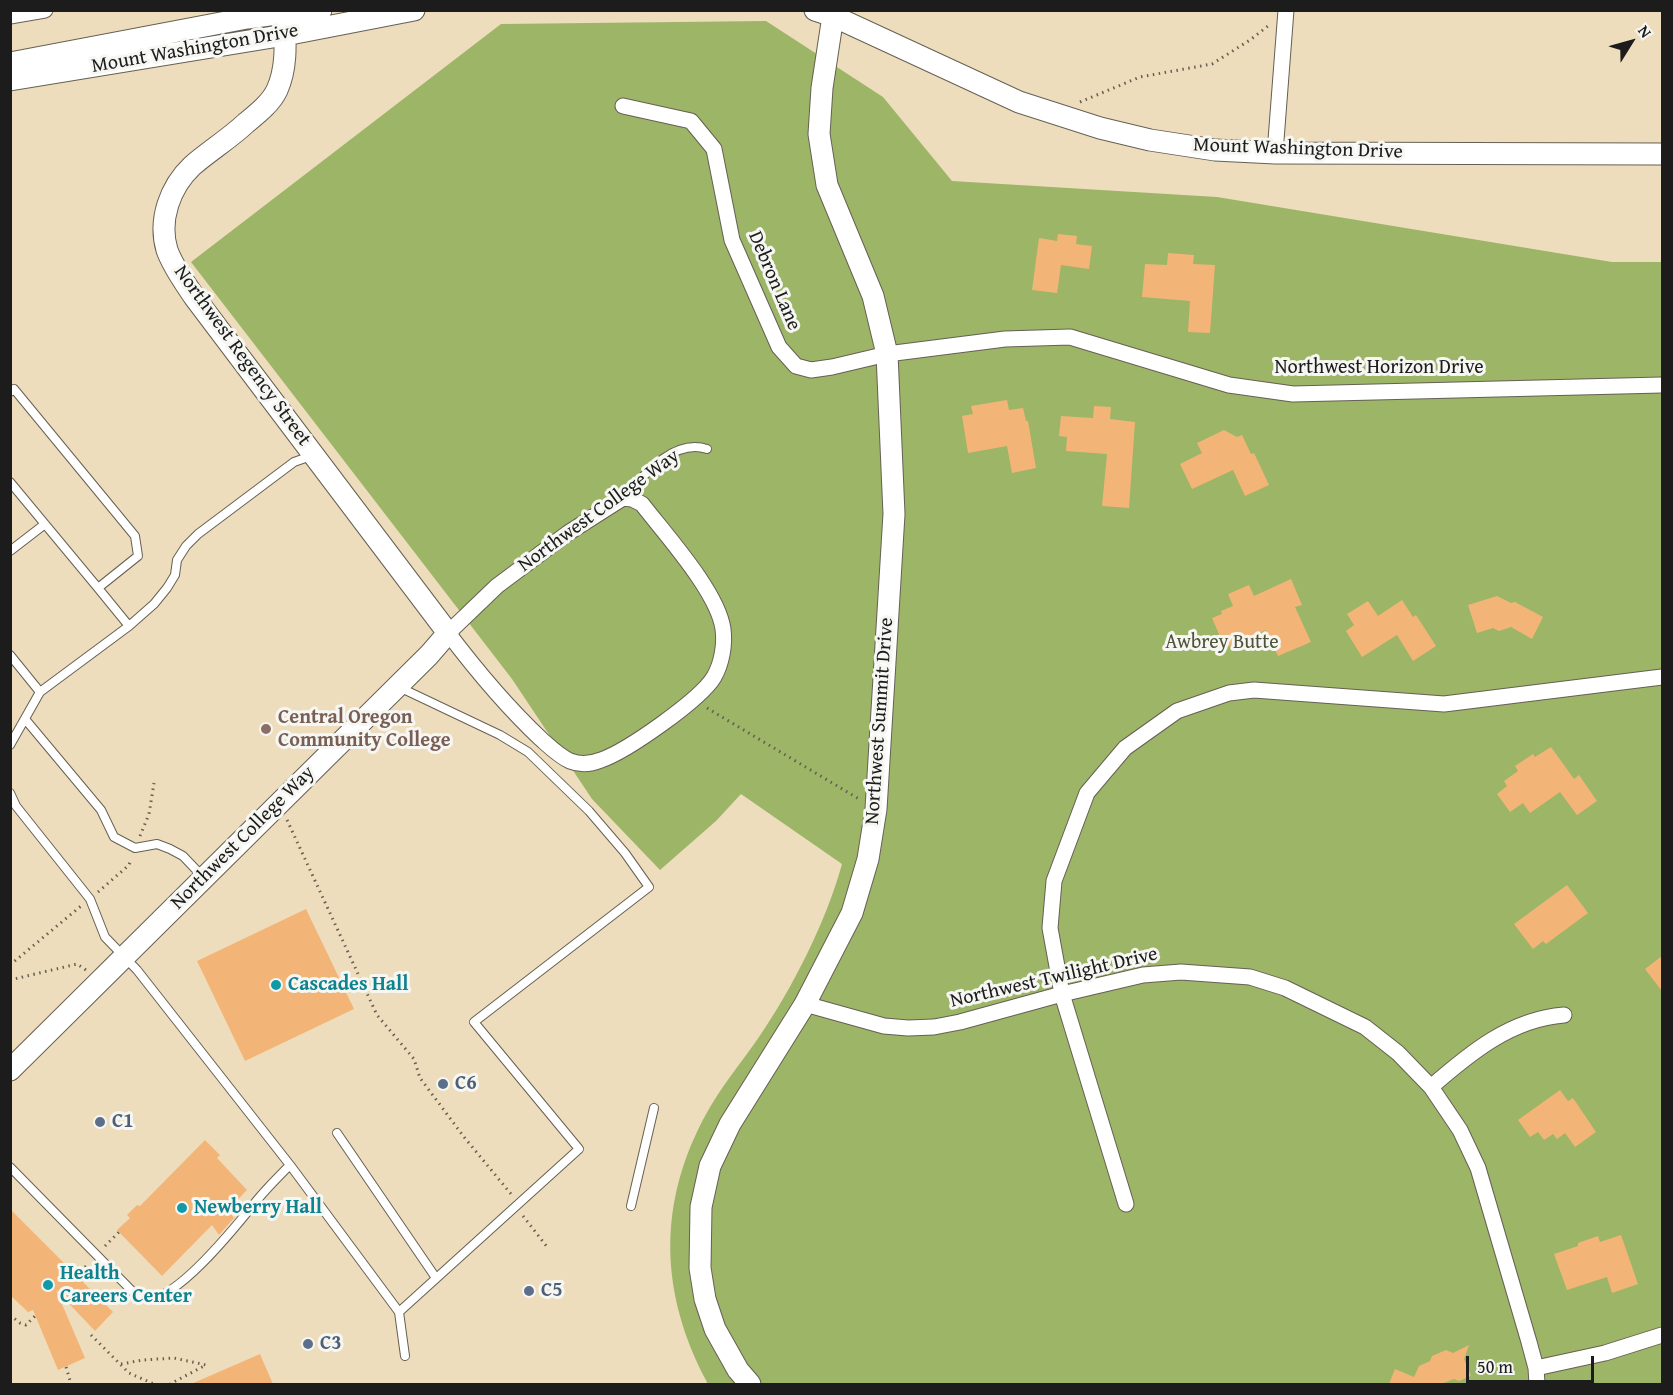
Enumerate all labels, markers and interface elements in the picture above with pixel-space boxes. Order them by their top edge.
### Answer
north arrow [1601,12,1661,72]
street label: Mount Washington Drive [90,19,300,79]
text: N [1633,20,1658,43]
street label: Mount Washington Drive [1193,133,1403,165]
street label: Debron Lane [742,228,806,334]
street label: Northwest Regency Street [168,261,316,451]
street label: Northwest Horizon Drive [1274,356,1484,380]
street label: Northwest College Way [514,444,684,578]
street label: Northwest Summit Drive [861,617,899,825]
park label: Awbrey Butte [1165,631,1279,655]
place label: Central Oregon Community College [278,706,450,753]
marker: Central Oregon Community College [259,722,273,736]
street label: Northwest College Way [166,761,320,915]
street label: Northwest Twilight Drive [948,942,1160,1014]
place label: Cascades Hall [288,973,408,997]
marker: Cascades Hall [269,978,283,992]
place label: C6 [455,1072,477,1096]
marker: C6 [436,1077,450,1091]
place label: C1 [112,1110,134,1134]
marker: C1 [93,1115,107,1129]
place label: Newberry Hall [194,1196,322,1220]
marker: Newberry Hall [175,1201,189,1215]
place label: Health Careers Center [60,1262,192,1309]
marker: Health Careers Center [41,1278,55,1292]
place label: C5 [541,1279,563,1303]
marker: C5 [522,1284,536,1298]
place label: C3 [320,1332,342,1356]
marker: C3 [301,1337,315,1351]
scale bar [1469,1344,1596,1382]
text: 50 m [1477,1353,1513,1380]

